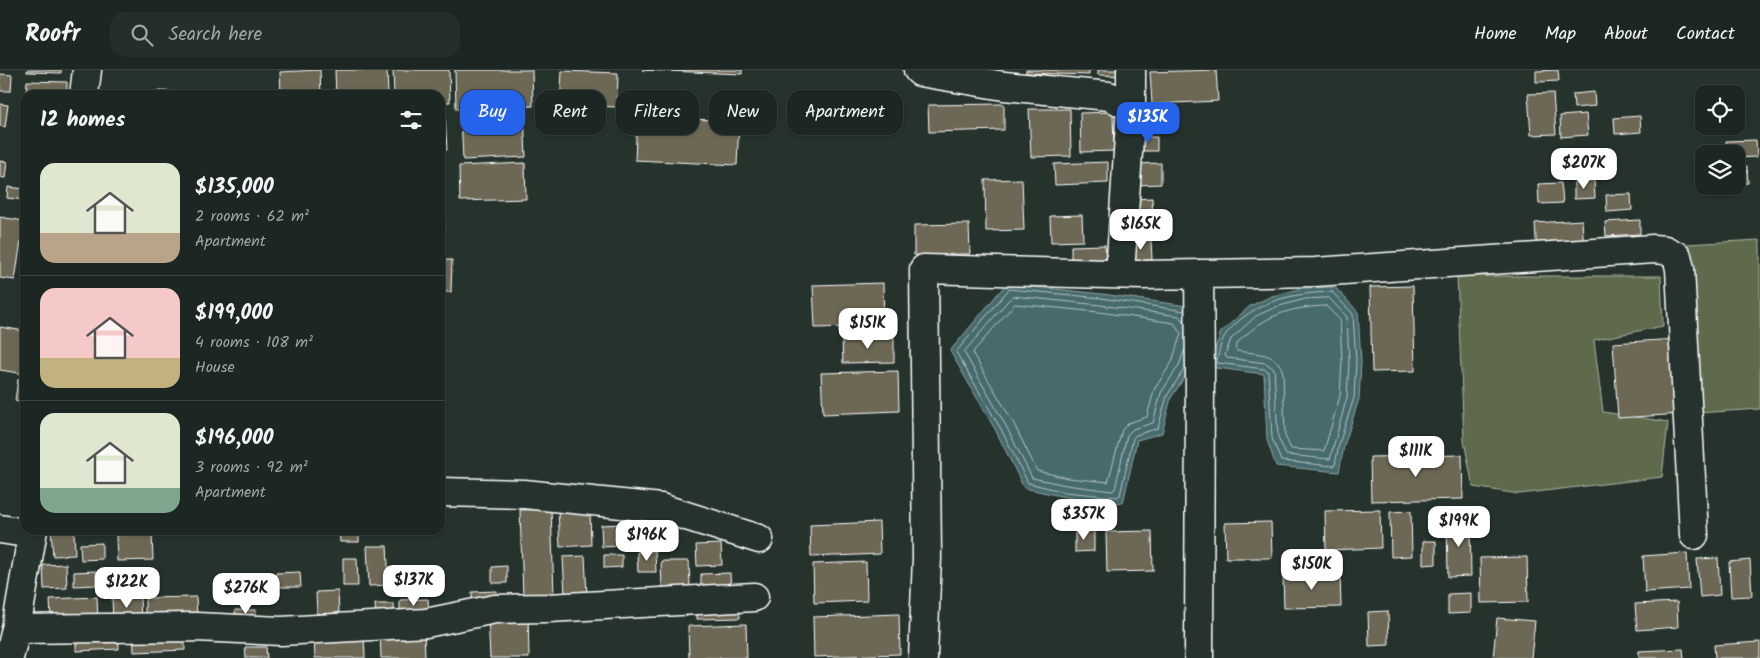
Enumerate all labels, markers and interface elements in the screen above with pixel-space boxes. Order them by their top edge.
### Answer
search box [110,12,460,57]
text: Roofr [25,15,80,54]
text: Search here [168,20,262,50]
text: Home [1474,20,1517,49]
text: Map [1545,20,1576,49]
text: About [1604,20,1648,49]
text: Contact [1676,20,1735,49]
icon: search [128,21,156,49]
map controls [1695,85,1745,195]
button: locate [1695,85,1745,135]
chip: Buy [460,90,525,135]
chip: Rent [535,90,606,135]
chip: Filters [616,90,699,135]
chip: New [709,90,777,135]
chip: Apartment [787,90,903,135]
pin: $135K [1113,102,1183,144]
text: 12 homes [40,104,125,137]
text: $135K [1128,105,1168,130]
icon: filters [397,106,425,134]
button: layers [1695,145,1745,195]
pin: $207K [1549,148,1619,190]
text: $207K [1562,151,1606,176]
text: $135,000 [195,171,274,204]
icon: home [80,183,140,243]
text: 2 rooms · 62 m² [195,204,309,229]
pin: $165K [1106,208,1176,251]
text: $165K [1121,212,1161,237]
text: Apartment [195,229,266,254]
text: $199,000 [195,297,273,330]
icon: home [80,308,140,368]
pin: $151K [833,308,903,350]
text: $151K [850,311,886,336]
text: 4 rooms · 108 m² [195,330,313,355]
text: House [195,355,235,380]
text: $196,000 [195,422,274,455]
icon: home [80,433,140,493]
pin: $111K [1381,436,1451,478]
text: $111K [1399,439,1433,464]
text: 3 rooms · 92 m² [195,455,308,480]
text: Apartment [195,480,266,505]
pin: $357K [1049,498,1119,541]
text: $357K [1062,502,1106,527]
pin: $199K [1424,506,1494,548]
text: $199K [1439,509,1479,534]
pin: $196K [612,520,682,562]
text: $196K [627,523,667,548]
pin: $150K [1277,548,1347,591]
text: $150K [1292,552,1332,577]
pin: $137K [379,564,449,607]
pin: $122K [92,566,162,609]
text: $137K [394,568,434,593]
text: $122K [106,570,148,595]
pin: $276K [211,572,281,615]
text: $276K [224,576,268,601]

